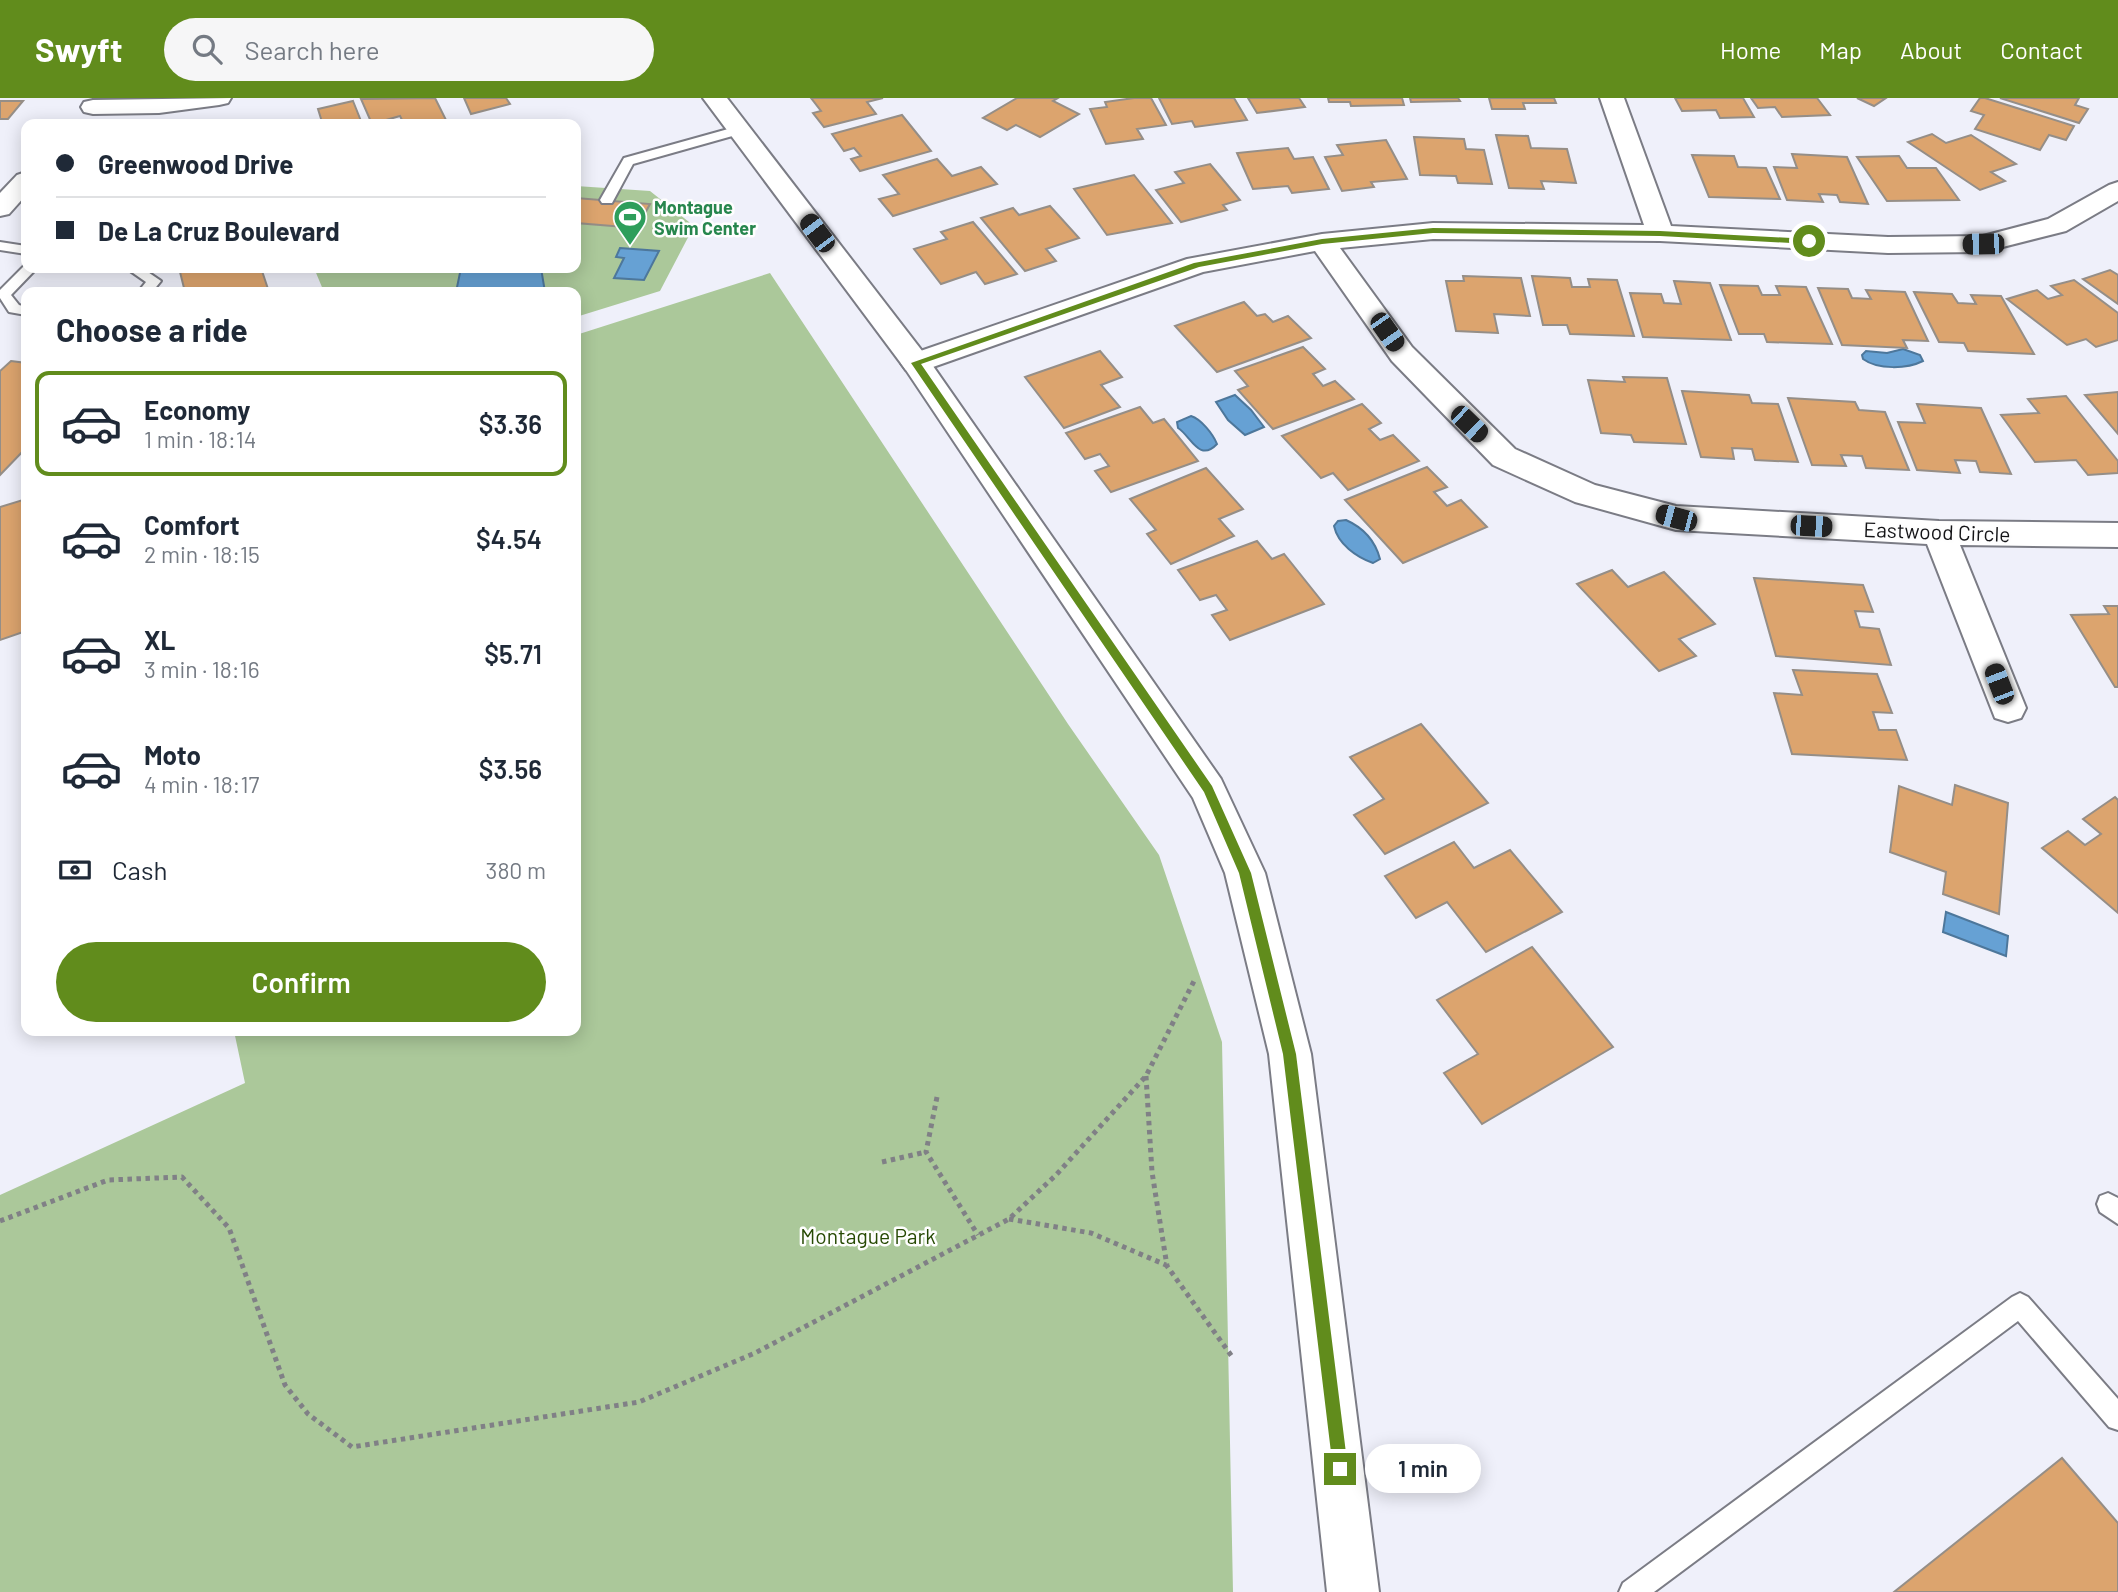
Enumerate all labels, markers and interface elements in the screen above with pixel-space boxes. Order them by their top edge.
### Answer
search box [164,18,654,81]
text: Swyft [35,29,122,69]
icon: search [188,30,226,68]
text: Search here [244,34,380,65]
text: Home [1720,35,1781,64]
text: Map [1819,35,1862,64]
text: About [1900,35,1962,64]
text: Contact [2000,35,2083,64]
text: Greenwood Drive [98,148,293,179]
place label: Montague Swim Center [654,196,756,239]
sports icon: Montague Swim Center [611,198,649,247]
car [796,210,839,256]
text: De La Cruz Boulevard [98,215,340,246]
route start [1793,225,1825,257]
car [1962,233,2005,255]
car [1367,309,1408,355]
text: Choose a ride [56,310,248,348]
icon: car [60,392,123,455]
text: Economy [144,394,250,425]
car [1447,402,1492,446]
text: $3.36 [479,408,542,439]
text: 1 min · 18:14 [144,425,257,453]
car [1653,502,1700,534]
icon: car [60,507,123,570]
text: Comfort [144,509,240,540]
car [1790,514,1833,538]
street label: Eastwood Circle [1863,516,2011,546]
text: $4.54 [476,523,542,554]
text: 2 min · 18:15 [144,540,260,568]
icon: car [60,622,123,685]
text: XL [144,624,175,655]
text: $5.71 [484,638,542,669]
text: 3 min · 18:16 [144,655,259,683]
car [1982,661,2017,707]
icon: car [60,737,123,800]
text: Moto [144,739,201,770]
text: $3.56 [479,753,542,784]
text: 4 min · 18:17 [144,770,259,798]
icon: cash [56,851,94,889]
text: Cash [112,854,167,885]
text: 380 m [486,856,546,884]
button: Confirm [56,942,546,1022]
park label: Montague Park [800,1223,936,1248]
callout: 1 min [1364,1444,1480,1494]
route end [1324,1453,1356,1485]
text: 1 min [1398,1454,1448,1482]

